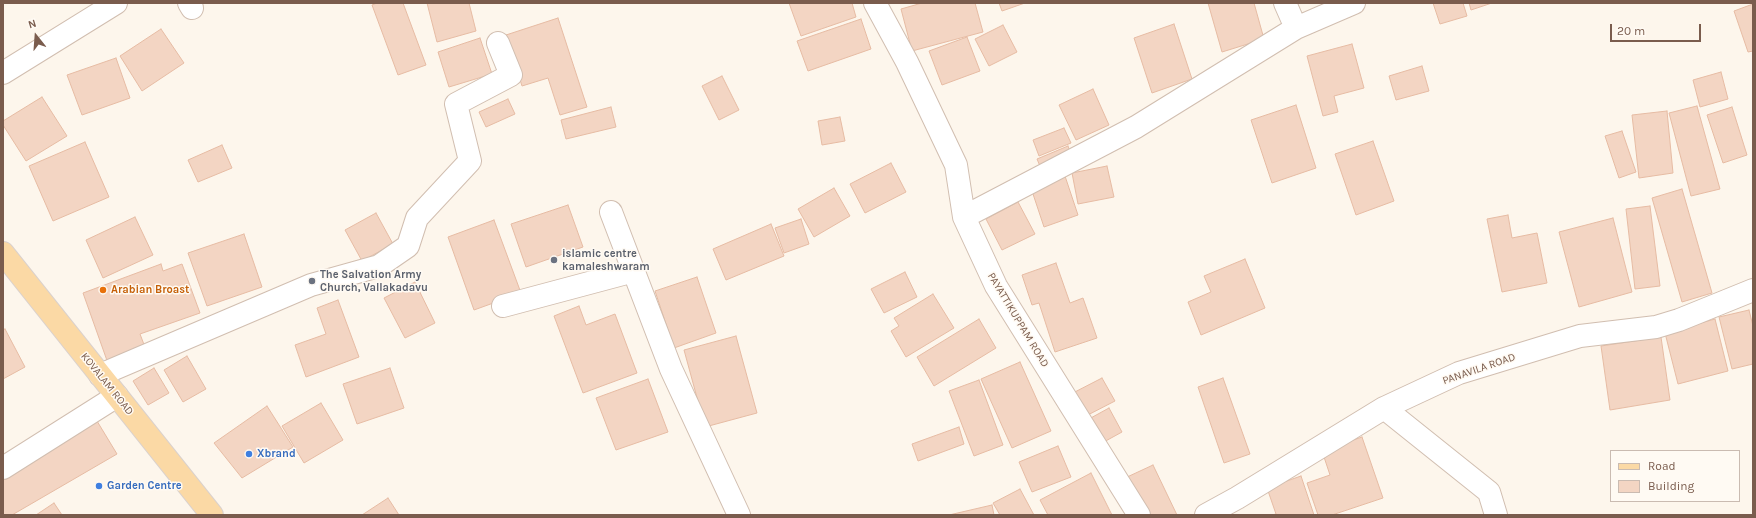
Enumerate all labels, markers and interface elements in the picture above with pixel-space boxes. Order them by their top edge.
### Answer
north arrow [16,16,56,56]
scale bar [1612,16,1703,42]
text: N [27,17,38,31]
text: 20 m [1617,24,1645,38]
place label: islamic centre kamaleshwaram [562,247,650,273]
marker: islamic centre kamaleshwaram [549,255,559,265]
place label: The Salvation Army Church, Vallakadavu [320,268,428,294]
street label: PAYATTIKUPPAM ROAD [984,270,1052,370]
marker: The Salvation Army Church, Vallakadavu [307,276,317,286]
place label: Arabian Broast [111,283,189,297]
marker: Arabian Broast [98,285,108,295]
street label: KOVALAM ROAD [78,350,136,418]
street label: PANAVILA ROAD [1441,350,1517,388]
place label: Xbrand [257,447,296,461]
marker: Xbrand [244,449,254,459]
legend [1610,450,1740,502]
text: Road [1648,459,1676,473]
place label: Garden Centre [107,479,182,493]
text: Building [1648,479,1694,493]
marker: Garden Centre [94,481,104,491]

